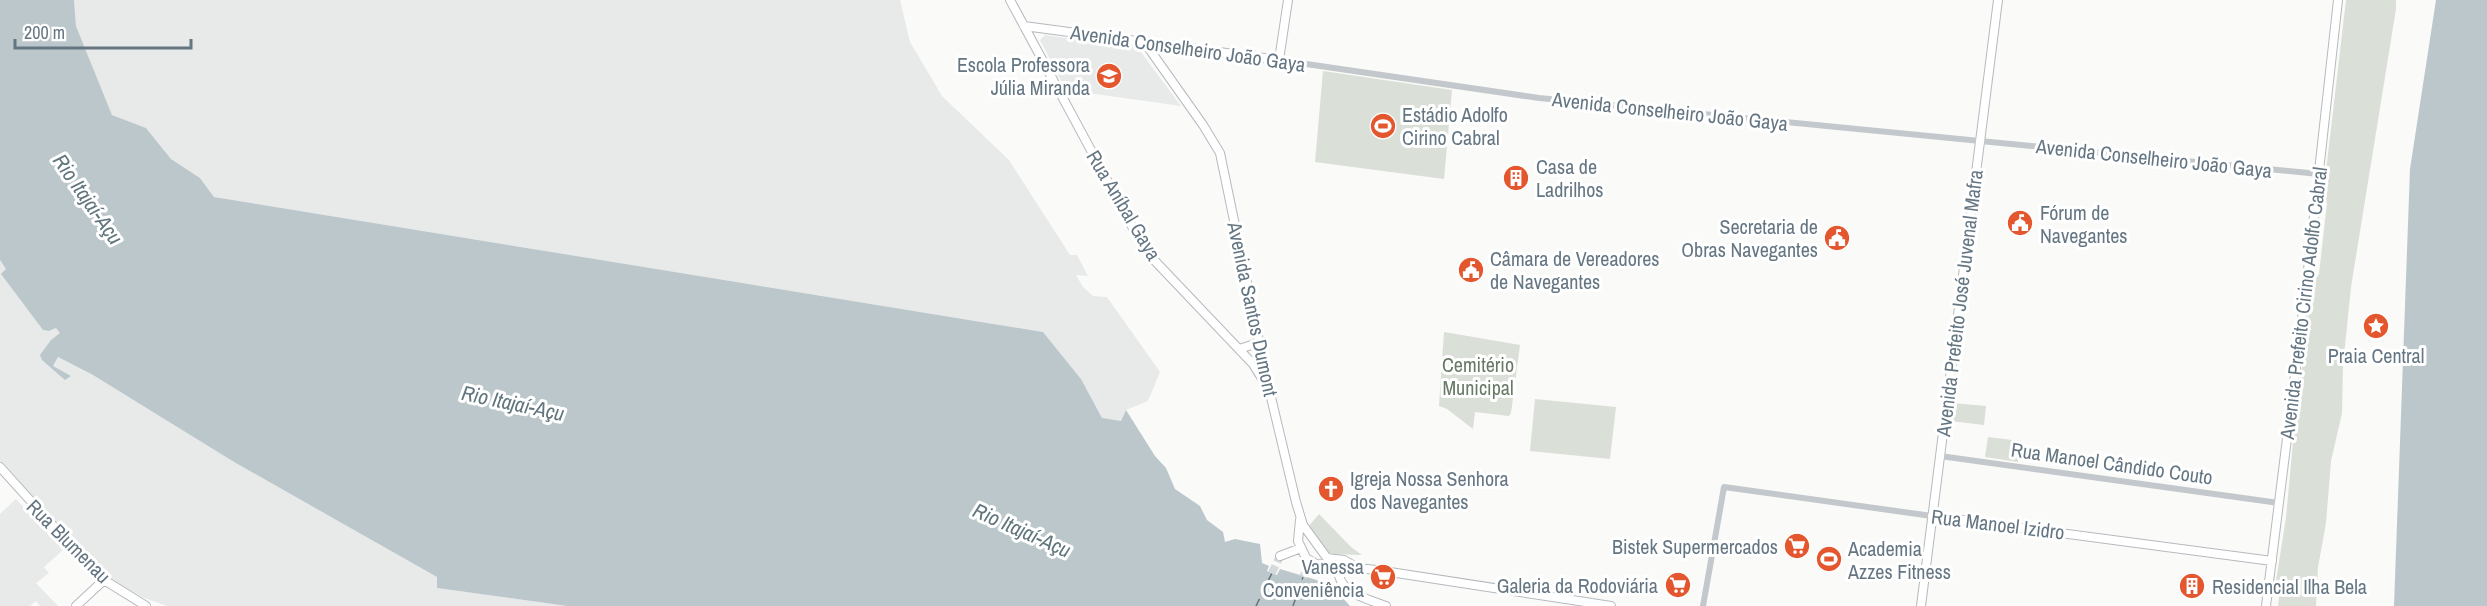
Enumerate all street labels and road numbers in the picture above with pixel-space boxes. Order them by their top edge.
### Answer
street label: Avenida Conselheiro João Gaya [1068,18,1307,78]
street label: Avenida Conselheiro João Gaya [1550,85,1789,137]
street label: Avenida Conselheiro João Gaya [2034,132,2273,184]
street label: Rua Aníbal Gaya [1080,145,1168,265]
street label: Avenida Prefeito Cirino Adolfo Cabral [2273,165,2333,442]
street label: Avenida Prefeito José Juvenal Mafra [1929,168,1989,439]
street label: Avenida Santos Dumont [1221,218,1285,399]
street label: Rua Manoel Cândido Couto [2009,435,2215,491]
street label: Rua Blumenau [21,493,117,589]
street label: Rua Manoel Izidro [1930,502,2066,546]

